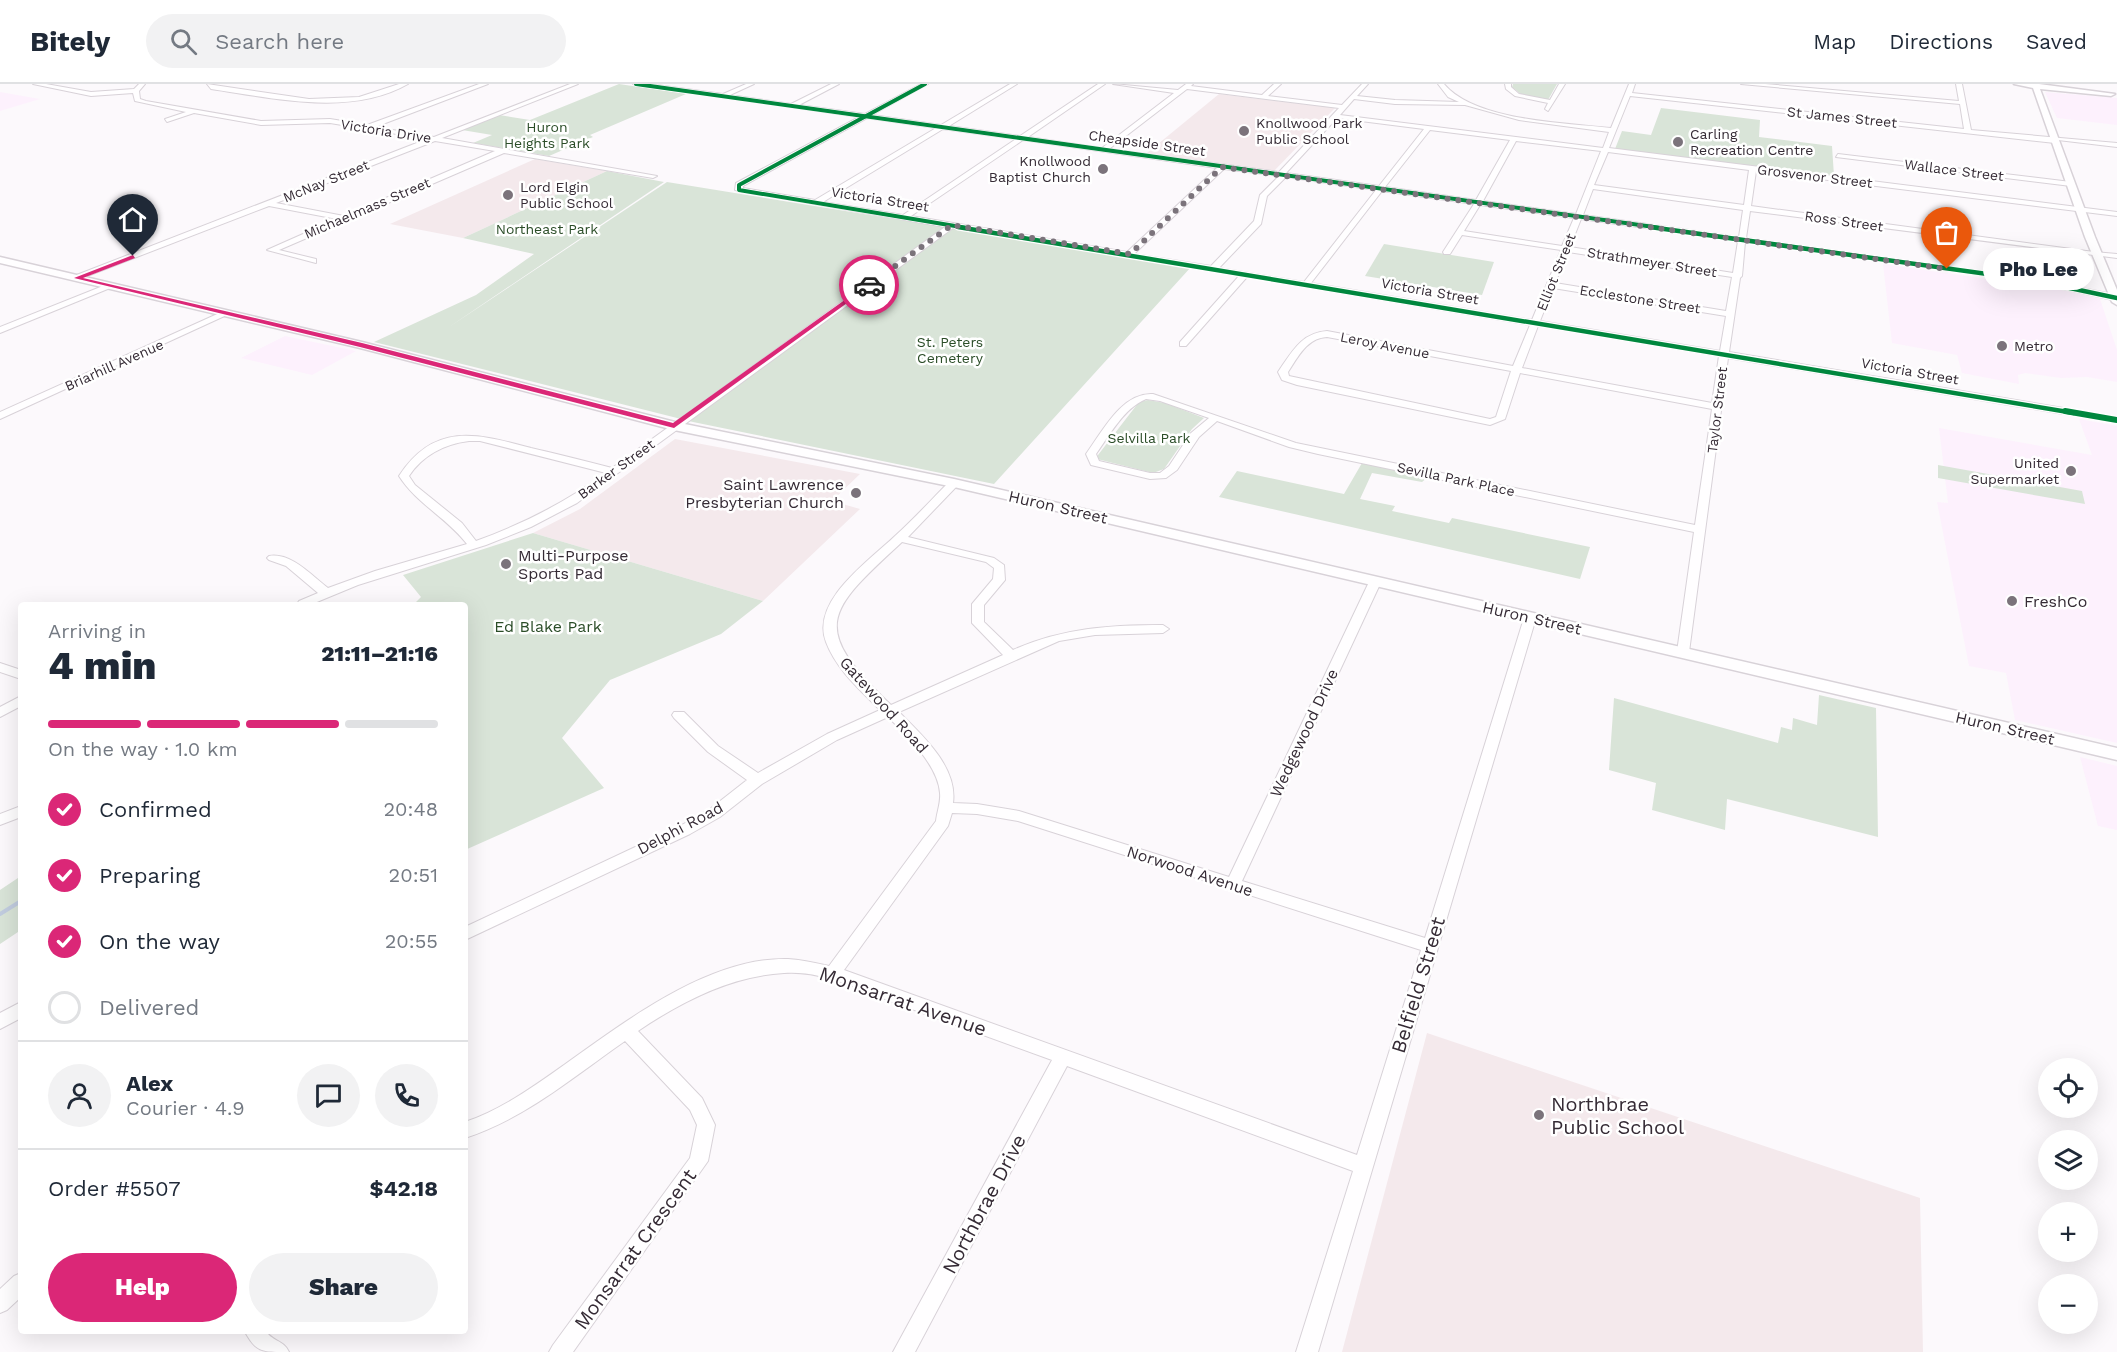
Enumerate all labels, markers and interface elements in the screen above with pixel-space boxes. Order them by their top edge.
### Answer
search box [146,14,566,68]
text: Bitely [30,25,110,58]
icon: search [167,25,200,58]
text: Search here [215,29,344,54]
text: Map [1813,29,1856,54]
text: Directions [1889,29,1993,54]
text: Saved [2026,29,2087,54]
street label: St James Street [1786,103,1898,131]
place label: Knollwood Park Public School [1256,115,1363,147]
street label: Victoria Drive [340,116,432,146]
park label: Huron Heights Park [504,119,590,151]
marker: Knollwood Park Public School [1237,124,1251,138]
place label: Carling Recreation Centre [1690,126,1813,158]
street label: Cheapside Street [1087,127,1207,159]
marker: Carling Recreation Centre [1671,135,1685,149]
place label: Knollwood Baptist Church [989,153,1091,185]
street label: McNay Street [281,156,371,205]
street label: Wallace Street [1903,156,2005,184]
street label: Grosvenor Street [1756,161,1874,191]
marker: Knollwood Baptist Church [1096,162,1110,176]
street label: Michaelmass Street [302,174,433,242]
place label: Lord Elgin Public School [520,179,614,211]
street label: Victoria Street [830,183,930,215]
marker: Lord Elgin Public School [501,188,515,202]
pin [107,194,158,256]
icon: home [116,203,149,236]
pin [1921,207,1972,269]
street label: Ross Street [1804,208,1884,234]
icon: bag [1930,216,1963,249]
park label: Northeast Park [496,221,598,237]
street label: Elliot Street [1533,231,1579,313]
street label: Strathmeyer Street [1586,244,1718,280]
callout: Pho Lee [1983,248,2094,290]
courier [839,255,899,315]
text: Pho Lee [1999,257,2078,281]
icon: car [853,269,886,302]
street label: Victoria Street [1380,275,1480,307]
street label: Ecclestone Street [1578,282,1702,316]
street label: Leroy Avenue [1339,329,1431,361]
park label: St. Peters Cemetery [917,334,984,366]
street label: Briarhill Avenue [62,336,166,394]
place label: Metro [2014,338,2053,354]
marker: Metro [1995,339,2009,353]
street label: Victoria Street [1860,355,1960,387]
street label: Taylor Street [1704,366,1730,454]
park label: Selvilla Park [1107,430,1191,446]
street label: Barker Street [575,436,658,502]
place label: United Supermarket [1970,455,2059,487]
street label: Sevilla Park Place [1396,459,1516,499]
marker: United Supermarket [2064,464,2078,478]
place label: Saint Lawrence Presbyterian Church [685,475,844,512]
marker: Saint Lawrence Presbyterian Church [849,486,863,500]
street label: Huron Street [1007,486,1110,528]
place label: Multi-Purpose Sports Pad [518,546,629,583]
marker: Multi-Purpose Sports Pad [499,557,513,571]
place label: FreshCo [2024,592,2087,611]
marker: FreshCo [2005,594,2019,608]
street label: Huron Street [1481,597,1584,639]
park label: Ed Blake Park [494,617,602,636]
text: Arriving in [48,619,146,643]
text: 21:11–21:16 [321,641,438,666]
text: 4 min [48,643,157,688]
street label: Gatewood Road [836,653,932,757]
street label: Wedgewood Drive [1266,666,1342,800]
street label: Huron Street [1954,707,2057,749]
text: On the way · 1.0 km [48,737,237,761]
icon: check [48,793,81,826]
text: Confirmed [99,797,212,822]
text: 20:48 [383,797,438,821]
street label: Delphi Road [634,797,726,859]
street label: Norwood Avenue [1125,842,1255,900]
icon: check [48,859,81,892]
text: Preparing [99,863,200,888]
text: 20:51 [389,863,438,887]
street label: Belfield Street [1386,913,1450,1056]
icon: check [48,925,81,958]
text: On the way [99,929,220,954]
text: 20:55 [385,929,438,953]
street label: Monsarrat Avenue [816,961,990,1041]
text: Delivered [99,995,199,1020]
map controls [2038,1058,2098,1334]
button: locate [2038,1058,2098,1118]
button: person [48,1064,111,1127]
button: chat [297,1064,360,1127]
button: phone [375,1064,438,1127]
text: Alex [126,1071,173,1096]
place label: Northbrae Public School [1551,1092,1684,1139]
text: Courier · 4.9 [126,1096,245,1120]
marker: Northbrae Public School [1532,1108,1546,1122]
street label: Northbrae Drive [937,1130,1031,1278]
button: layers [2038,1130,2098,1190]
street label: Monsarrat Crescent [569,1164,702,1334]
text: Order #5507 [48,1176,181,1201]
text: $42.18 [369,1176,438,1201]
button: + [2038,1202,2098,1262]
button: Help [48,1253,237,1322]
button: Share [249,1253,438,1322]
button: − [2038,1274,2098,1334]

